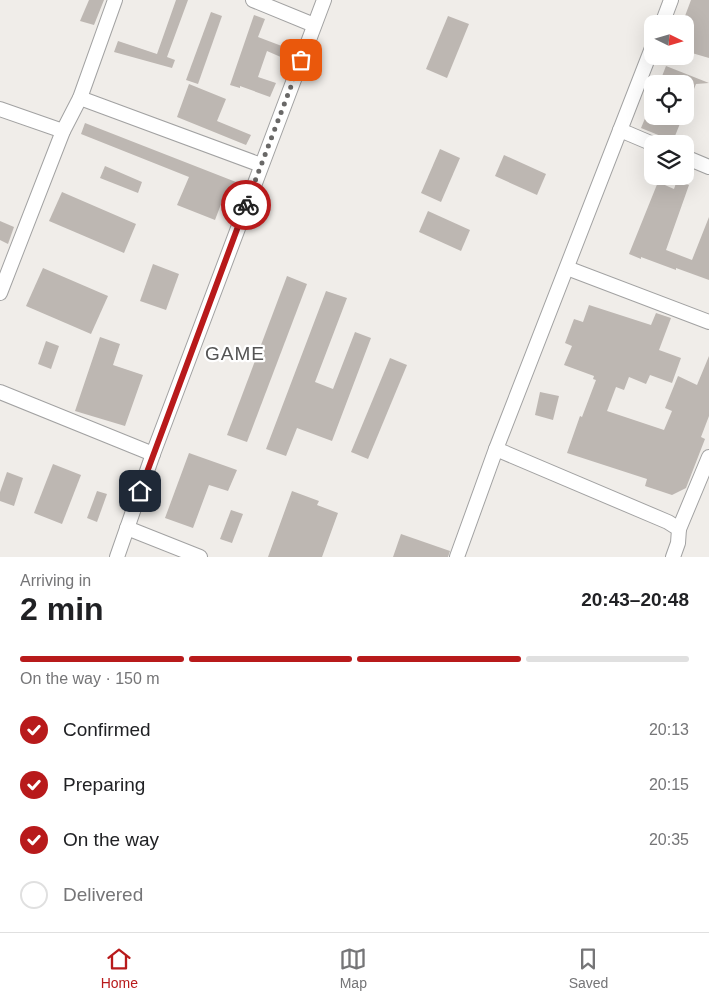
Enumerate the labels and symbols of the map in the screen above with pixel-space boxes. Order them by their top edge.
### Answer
north arrow [644,15,694,65]
pin [280,39,322,81]
courier [221,180,271,230]
district label: GAME [205,343,265,364]
pin [119,470,161,512]

